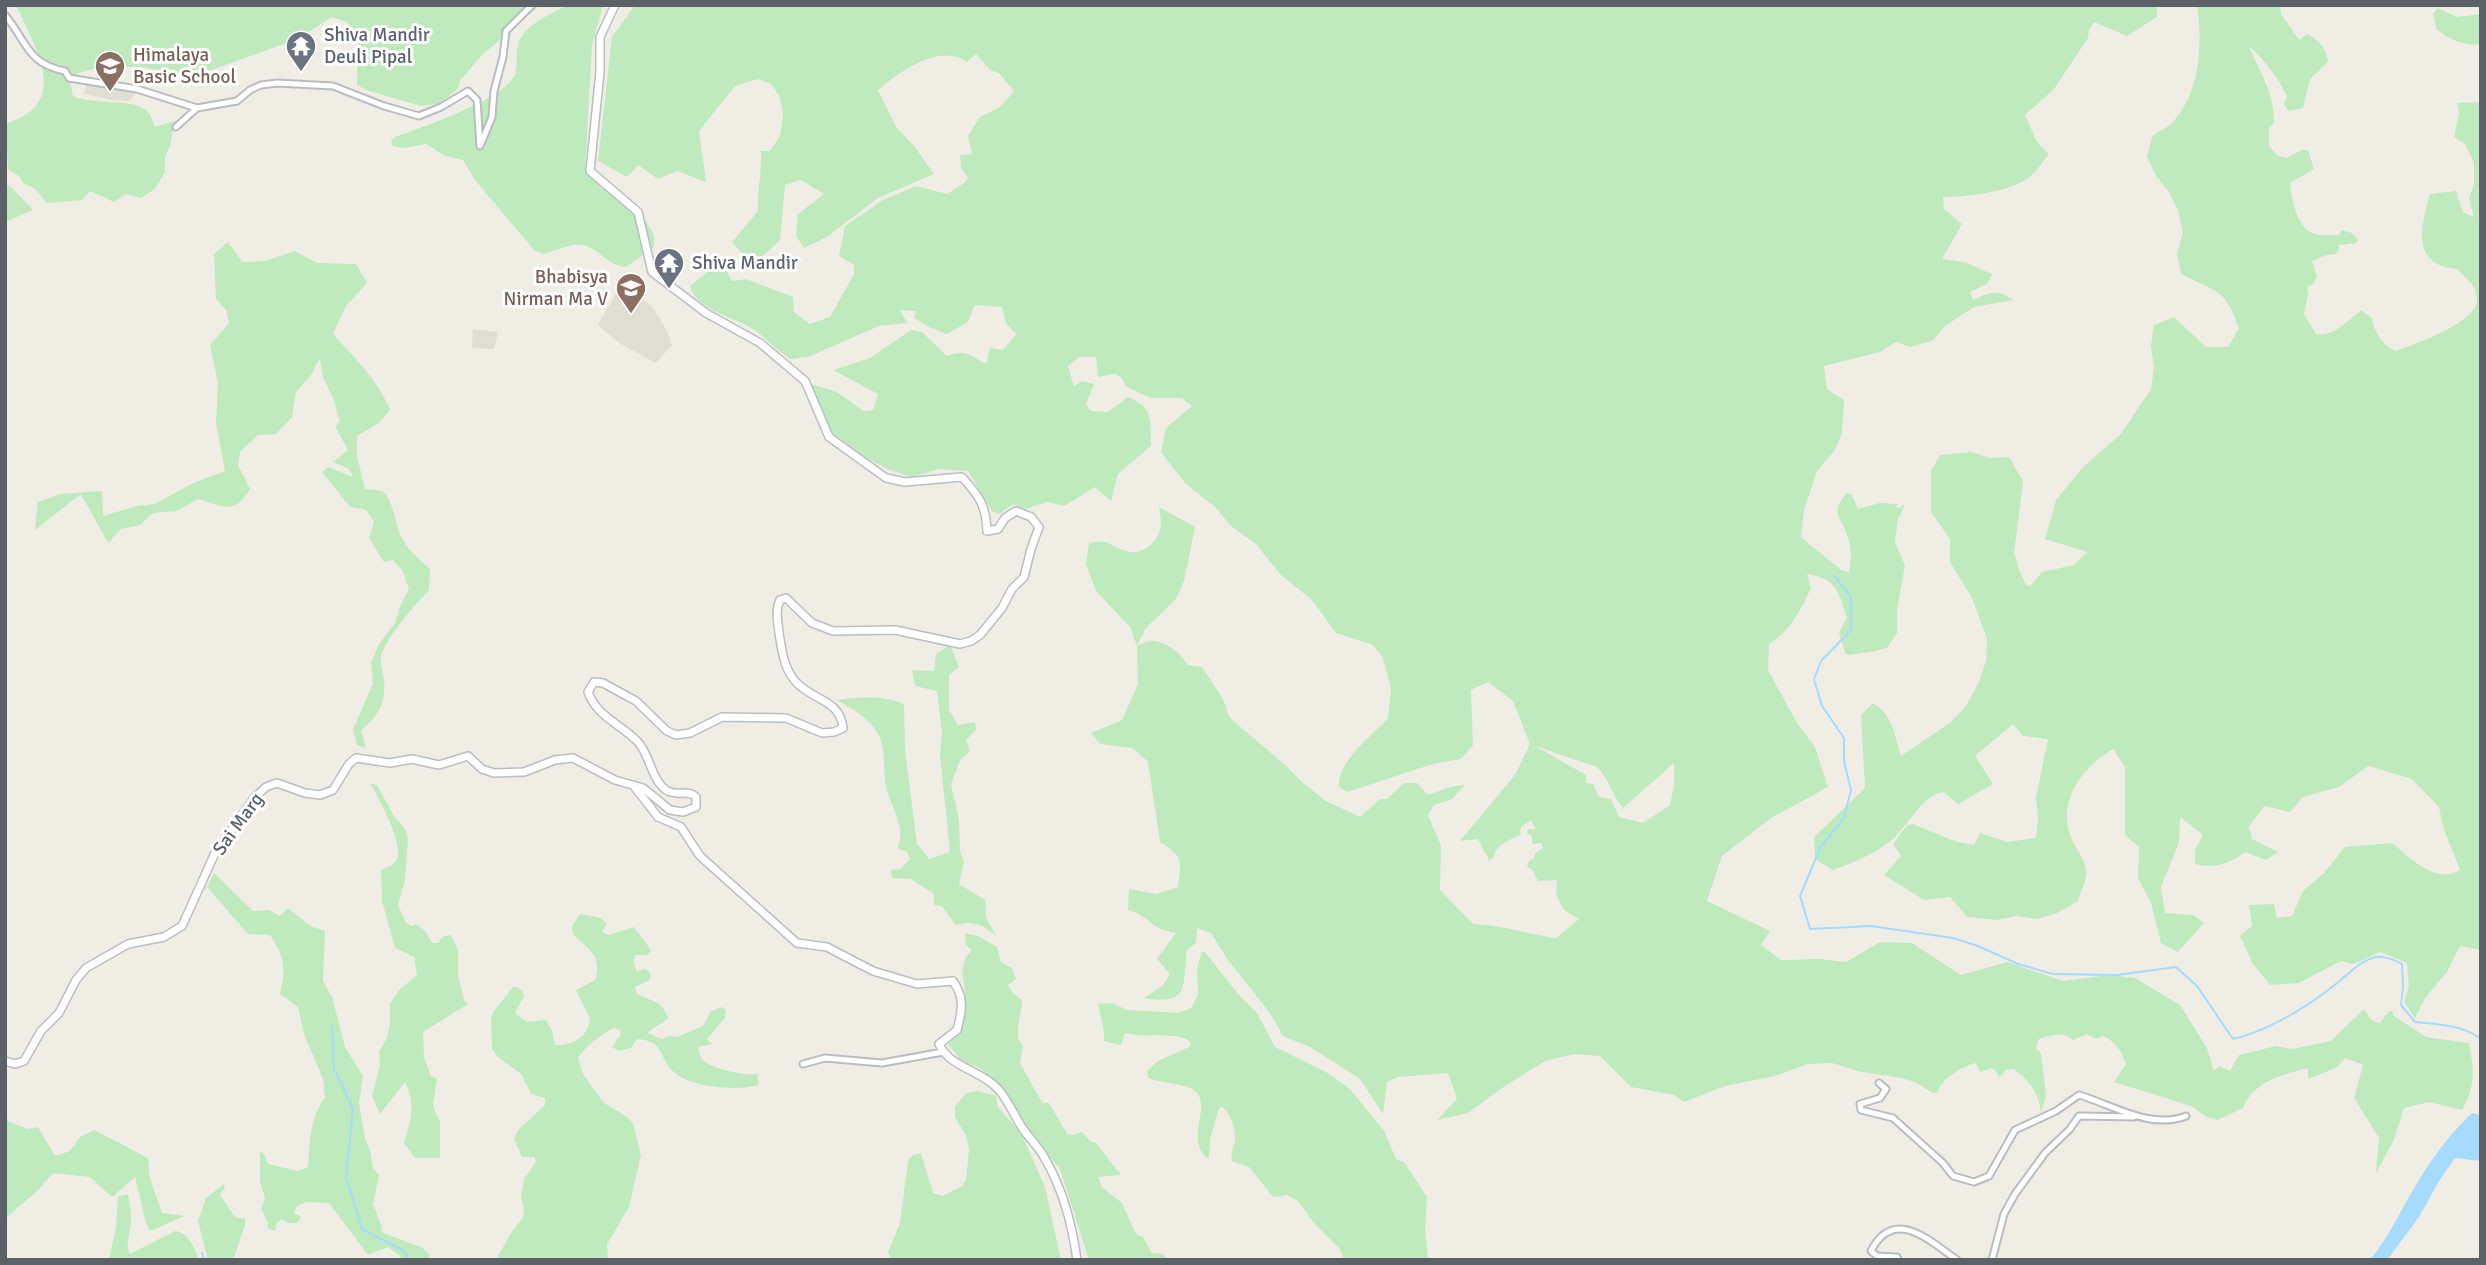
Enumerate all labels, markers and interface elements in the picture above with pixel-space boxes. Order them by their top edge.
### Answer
place label: Shiva Mandir Deuli Pipal [324,23,430,69]
temple icon: Shiva Mandir Deuli Pipal [284,29,318,73]
place label: Himalaya Basic School [133,43,236,89]
school or university icon: Himalaya Basic School [93,49,127,93]
temple icon: Shiva Mandir [652,246,686,290]
place label: Shiva Mandir [692,251,798,275]
place label: Bhabisya Nirman Ma V [504,265,608,311]
school or university icon: Bhabisya Nirman Ma V [614,271,648,315]
street label: Sai Marg [207,788,269,860]

